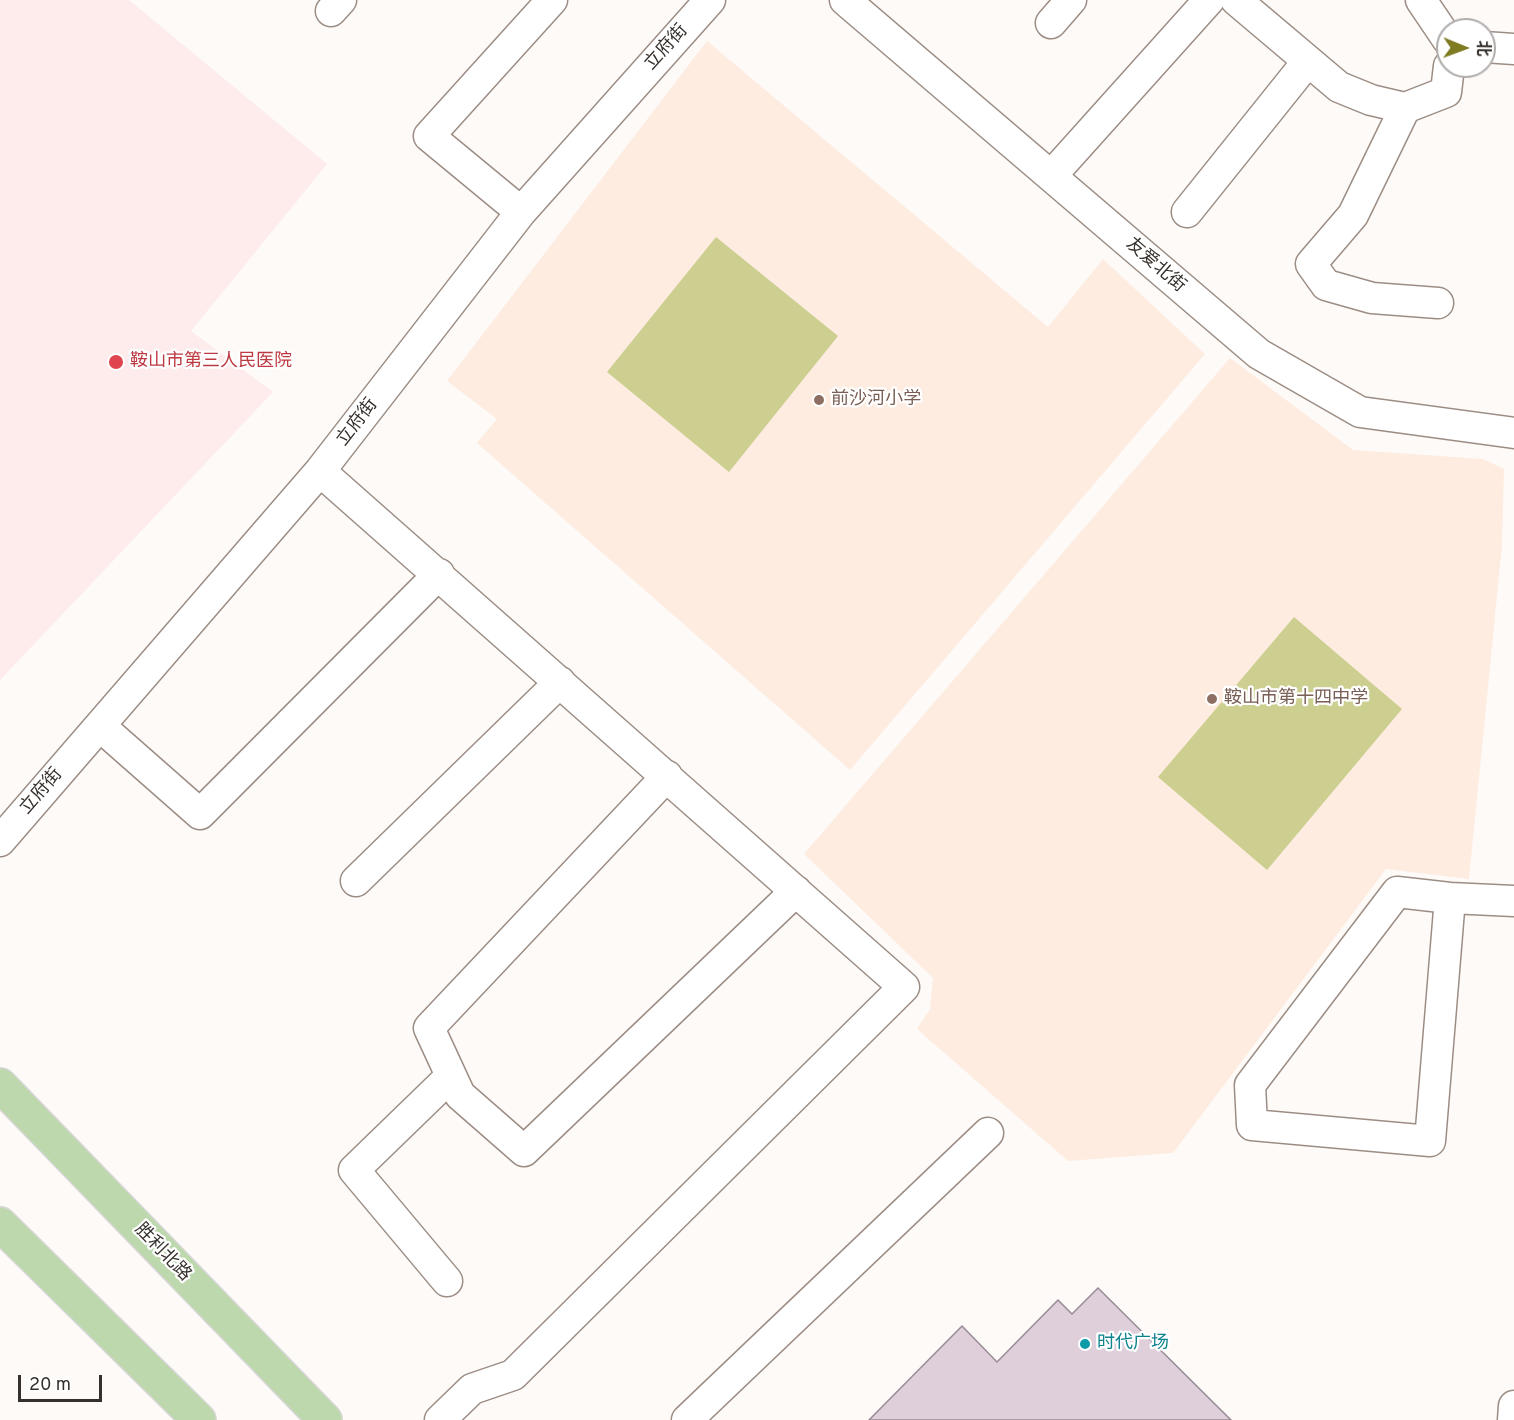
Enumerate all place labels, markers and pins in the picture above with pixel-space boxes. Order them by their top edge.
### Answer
place label: 鞍山市第三人民医院 [130,351,292,373]
marker: 鞍山市第三人民医院 [107,353,125,371]
place label: 前沙河小学 [831,389,921,411]
marker: 前沙河小学 [812,393,826,407]
place label: 鞍山市第十四中学 [1224,688,1368,710]
marker: 鞍山市第十四中学 [1205,692,1219,706]
place label: 时代广场 [1097,1333,1169,1355]
marker: 时代广场 [1078,1337,1092,1351]

